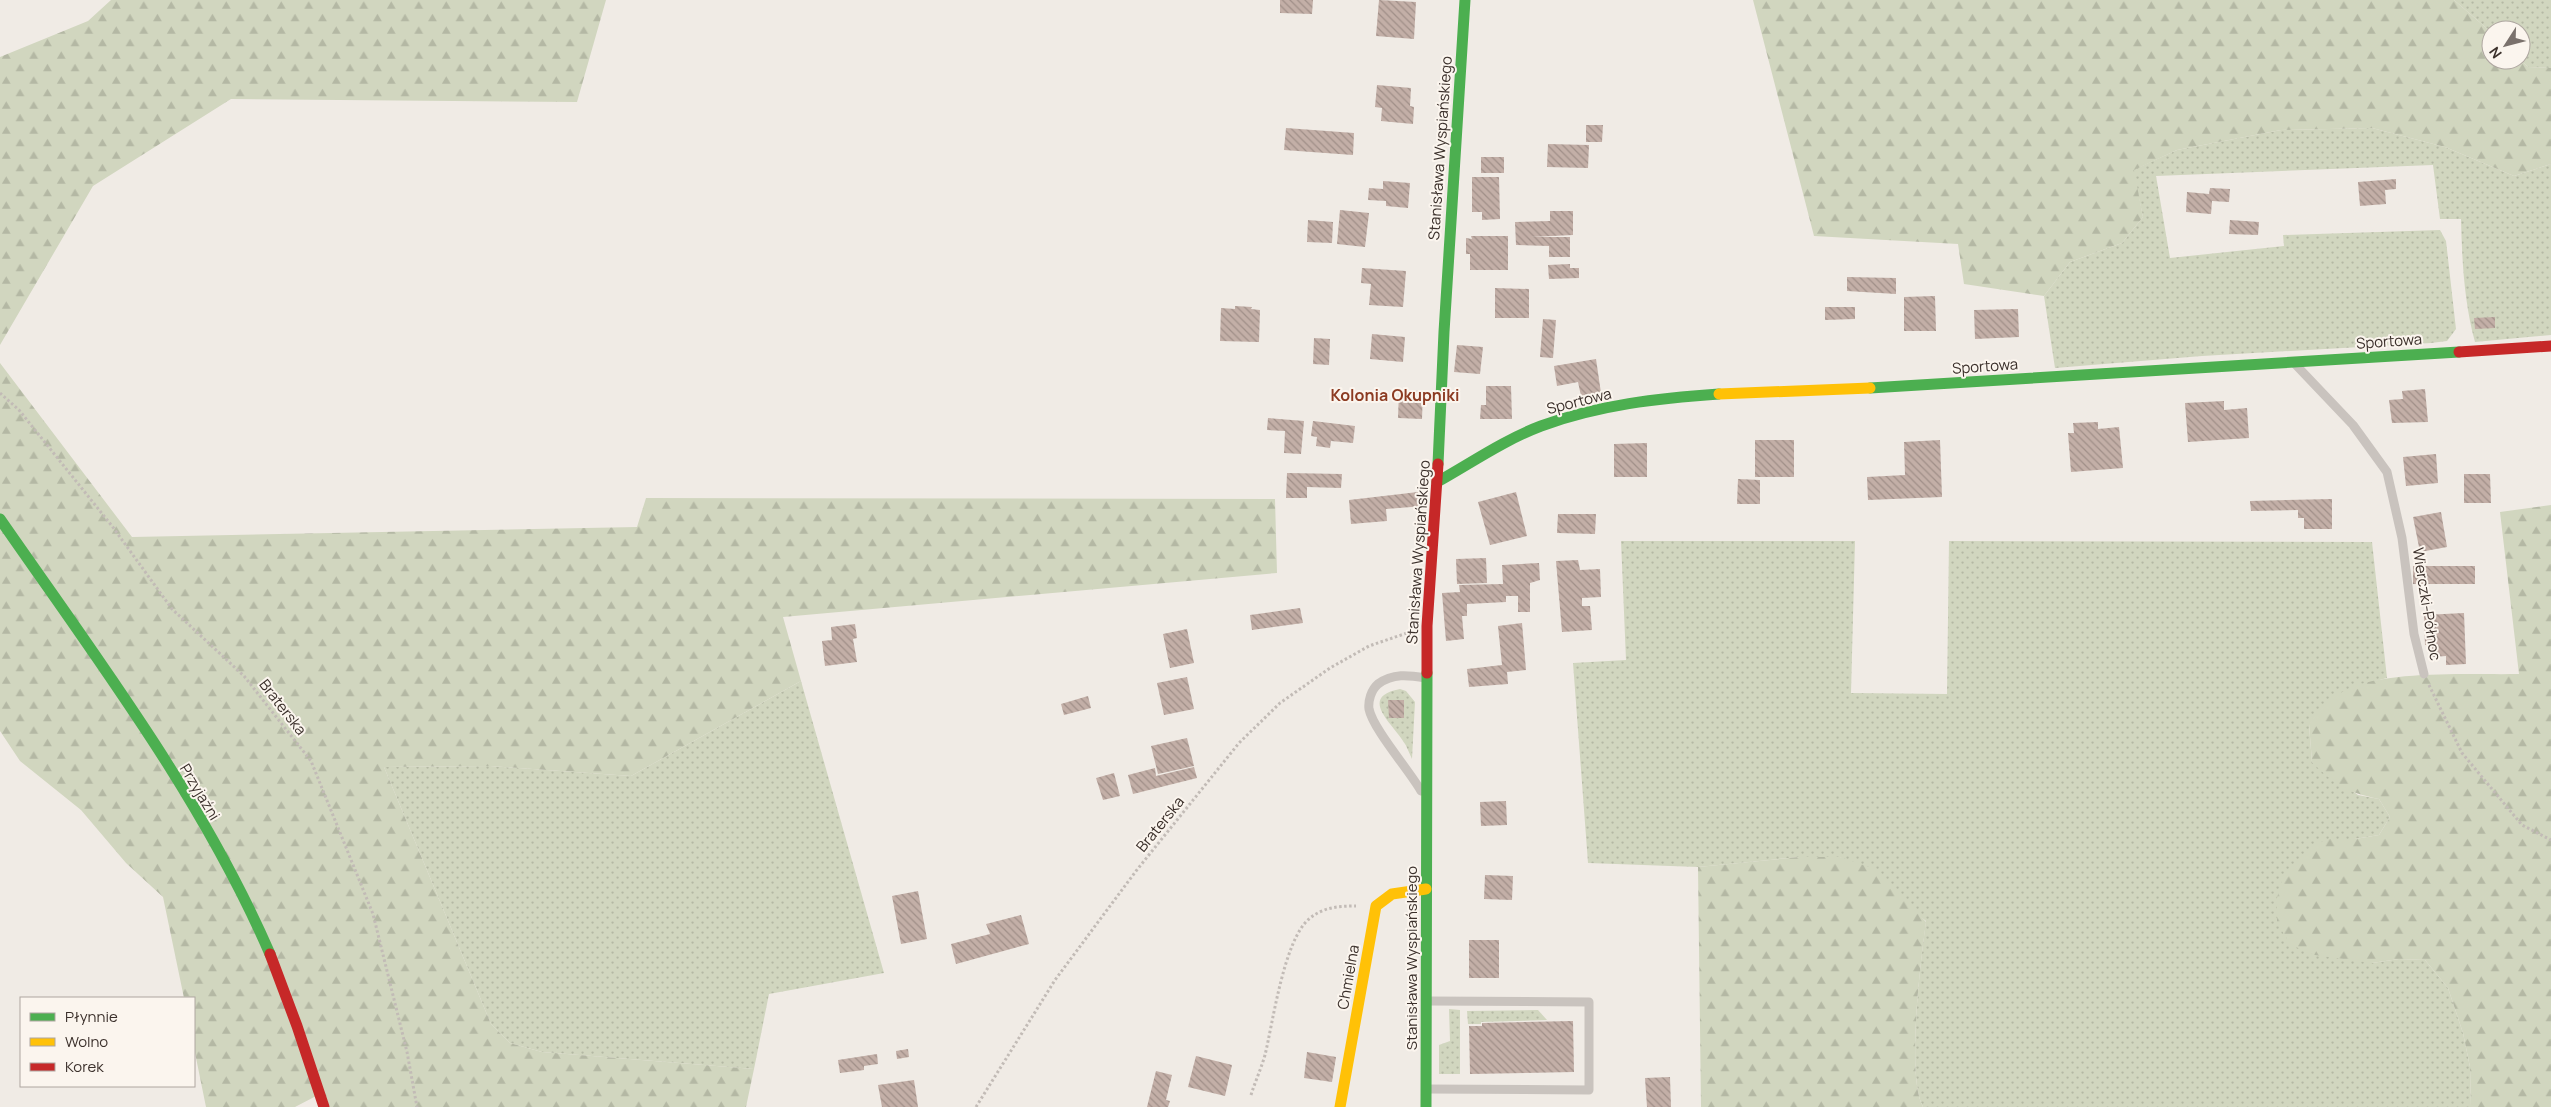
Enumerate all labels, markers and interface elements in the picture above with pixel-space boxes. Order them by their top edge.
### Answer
north arrow [2481,20,2531,70]
text: N [2484,43,2506,63]
street label: Stanisława Wyspiańskiego [1423,55,1457,241]
street label: Sportowa [2355,328,2423,354]
street label: Sportowa [1951,353,2019,379]
street label: Sportowa [1544,383,1614,419]
district label: Kolonia Okupniki [1331,384,1459,406]
street label: Stanisława Wyspiańskiego [1401,459,1435,645]
street label: Wierczki-Północ [2408,546,2446,662]
street label: Braterska [254,675,312,739]
street label: Przyjaźni [175,760,225,824]
street label: Braterska [1131,792,1189,856]
street label: Stanisława Wyspiańskiego [1401,866,1422,1050]
street label: Chmielna [1332,943,1364,1011]
legend [20,997,195,1087]
text: Płynnie [65,1006,118,1027]
text: Wolno [65,1031,108,1052]
text: Korek [65,1056,104,1077]

